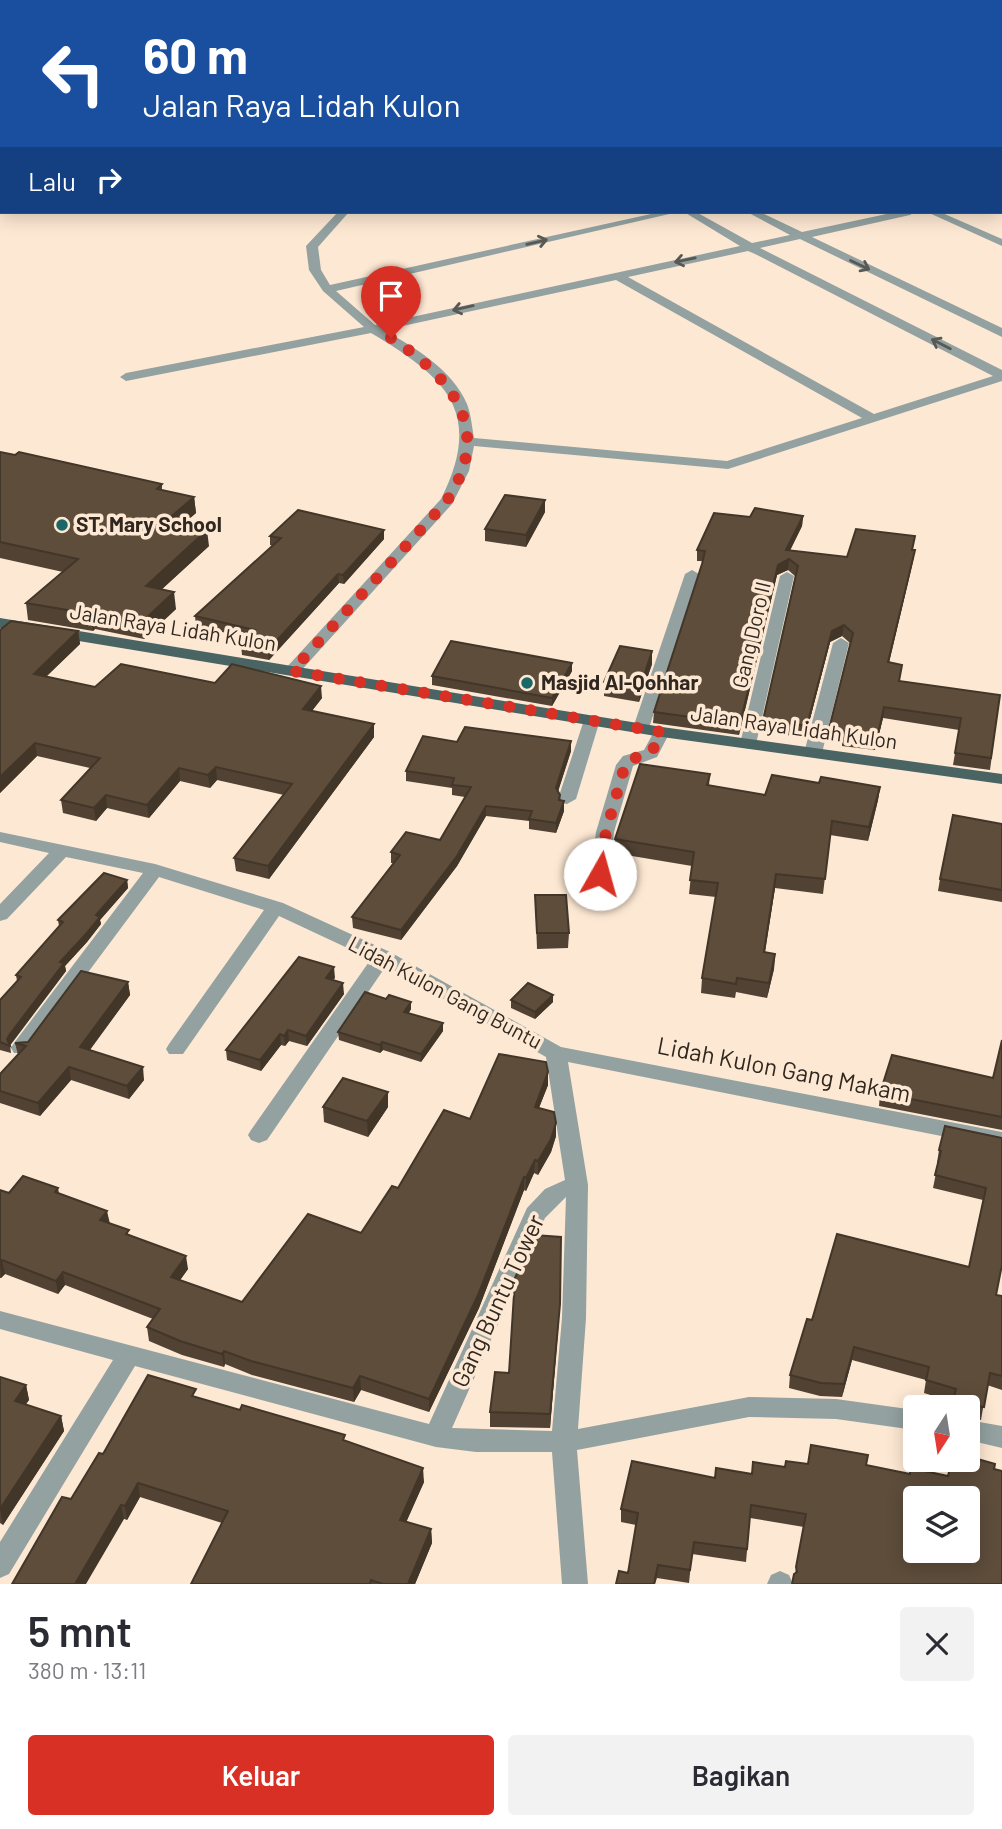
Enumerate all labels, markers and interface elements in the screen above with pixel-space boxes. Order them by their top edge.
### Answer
text: 60 m [143,25,248,84]
icon: left [28,28,119,119]
text: Jalan Raya Lidah Kulon [143,85,461,123]
icon: right [90,161,128,199]
text: Lalu [28,165,76,196]
one-way arrow [525,235,548,248]
one-way arrow [674,254,697,268]
one-way arrow [849,259,870,272]
pin [361,266,421,338]
icon: arrive [372,277,410,315]
one-way arrow [452,302,475,316]
one-way arrow [931,336,952,350]
place label: ST. Mary School [76,511,222,536]
marker: ST. Mary School [54,517,70,533]
street label: Gang Doro II [726,579,775,690]
street label: Jalan Raya Lidah Kulon [68,598,278,655]
place label: Masjid Al-Qohhar [541,669,698,694]
marker: Masjid Al-Qohhar [519,675,535,691]
street label: Jalan Raya Lidah Kulon [689,700,899,753]
position arrow [563,837,637,911]
street label: Lidah Kulon Gang Buntu [345,930,547,1053]
street label: Lidah Kulon Gang Makam [655,1030,913,1107]
street label: Gang Buntu Tower [444,1209,549,1391]
north arrow [903,1395,980,1472]
map controls [903,1395,980,1563]
button: layers [903,1486,980,1563]
text: 5 mnt [28,1605,132,1655]
button: close [900,1607,974,1681]
text: 380 m · 13:11 [28,1656,146,1684]
button: Keluar [28,1735,494,1815]
button: Bagikan [508,1735,974,1815]

